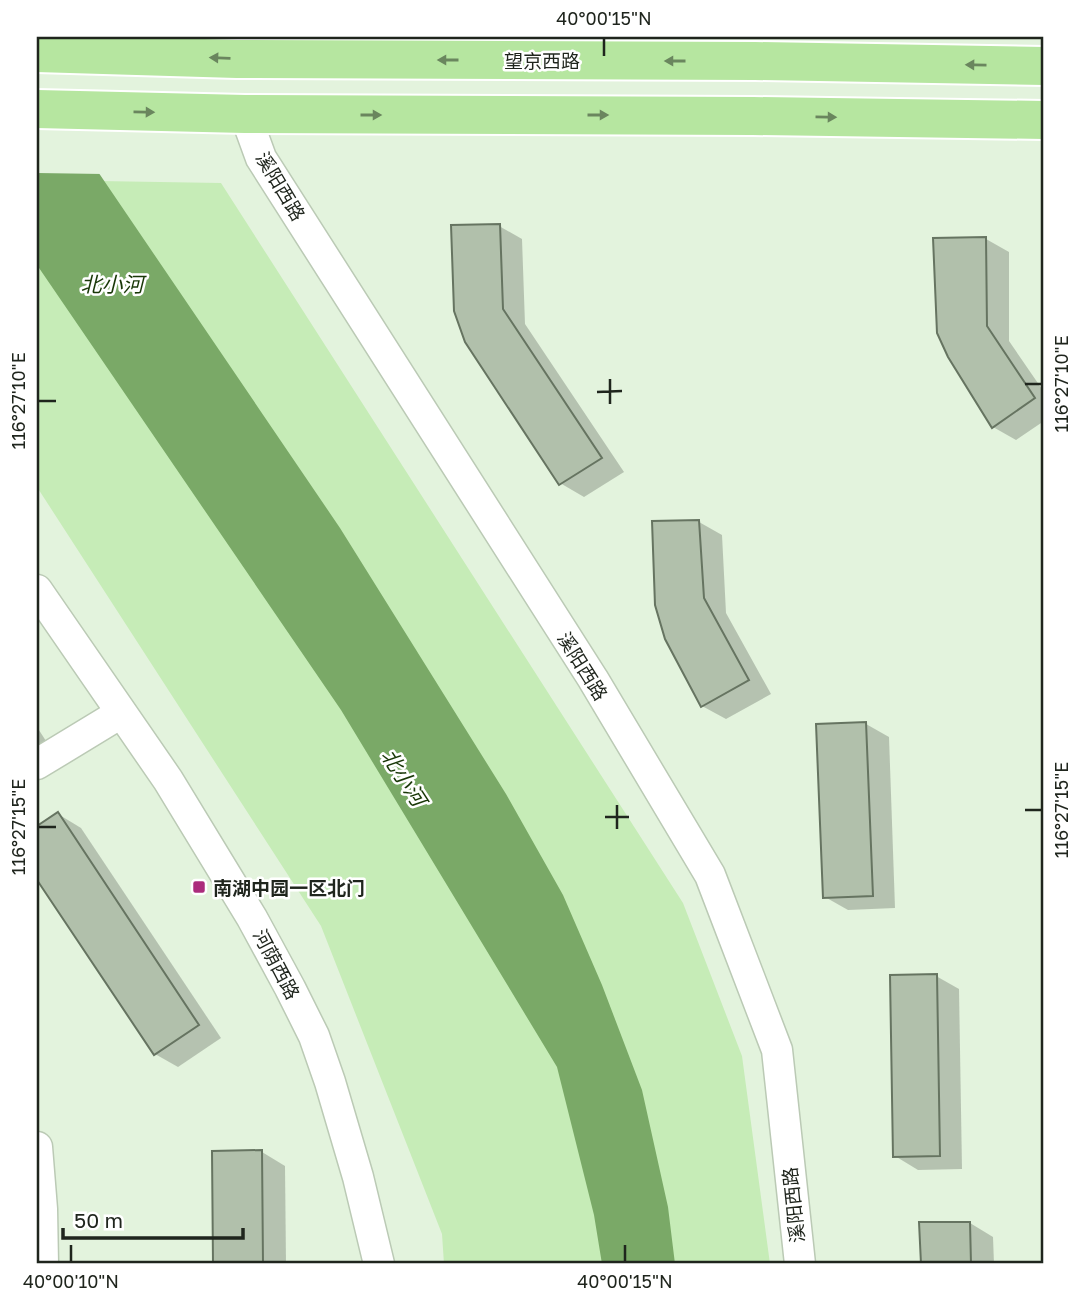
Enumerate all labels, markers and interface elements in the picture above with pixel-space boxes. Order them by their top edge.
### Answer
text: 40°00'15"N [556,7,652,29]
street label: 望京西路 [504,49,580,72]
one-way arrow [209,53,231,64]
one-way arrow [436,54,458,66]
one-way arrow [664,55,686,67]
one-way arrow [965,59,987,70]
one-way arrow [133,106,155,117]
one-way arrow [360,109,382,121]
one-way arrow [588,109,610,121]
one-way arrow [815,111,837,123]
street label: 溪阳西路 [252,147,310,225]
water label: 北小河 [81,271,147,297]
text: 116°27'10"E [1050,335,1072,433]
text: 116°27'10"E [7,352,29,450]
street label: 溪阳西路 [553,628,613,704]
water label: 北小河 [376,744,434,814]
text: 116°27'15"E [1050,762,1072,858]
text: 116°27'15"E [7,779,29,875]
place label: 南湖中园一区北门 [213,876,365,899]
marker: 南湖中园一区北门 [191,879,207,895]
street label: 河荫西路 [249,925,305,1003]
street label: 溪阳西路 [778,1166,808,1244]
scale bar [63,1196,243,1240]
text: 50 m [74,1207,123,1233]
text: 40°00'10"N [23,1270,119,1292]
text: 40°00'15"N [577,1270,673,1292]

